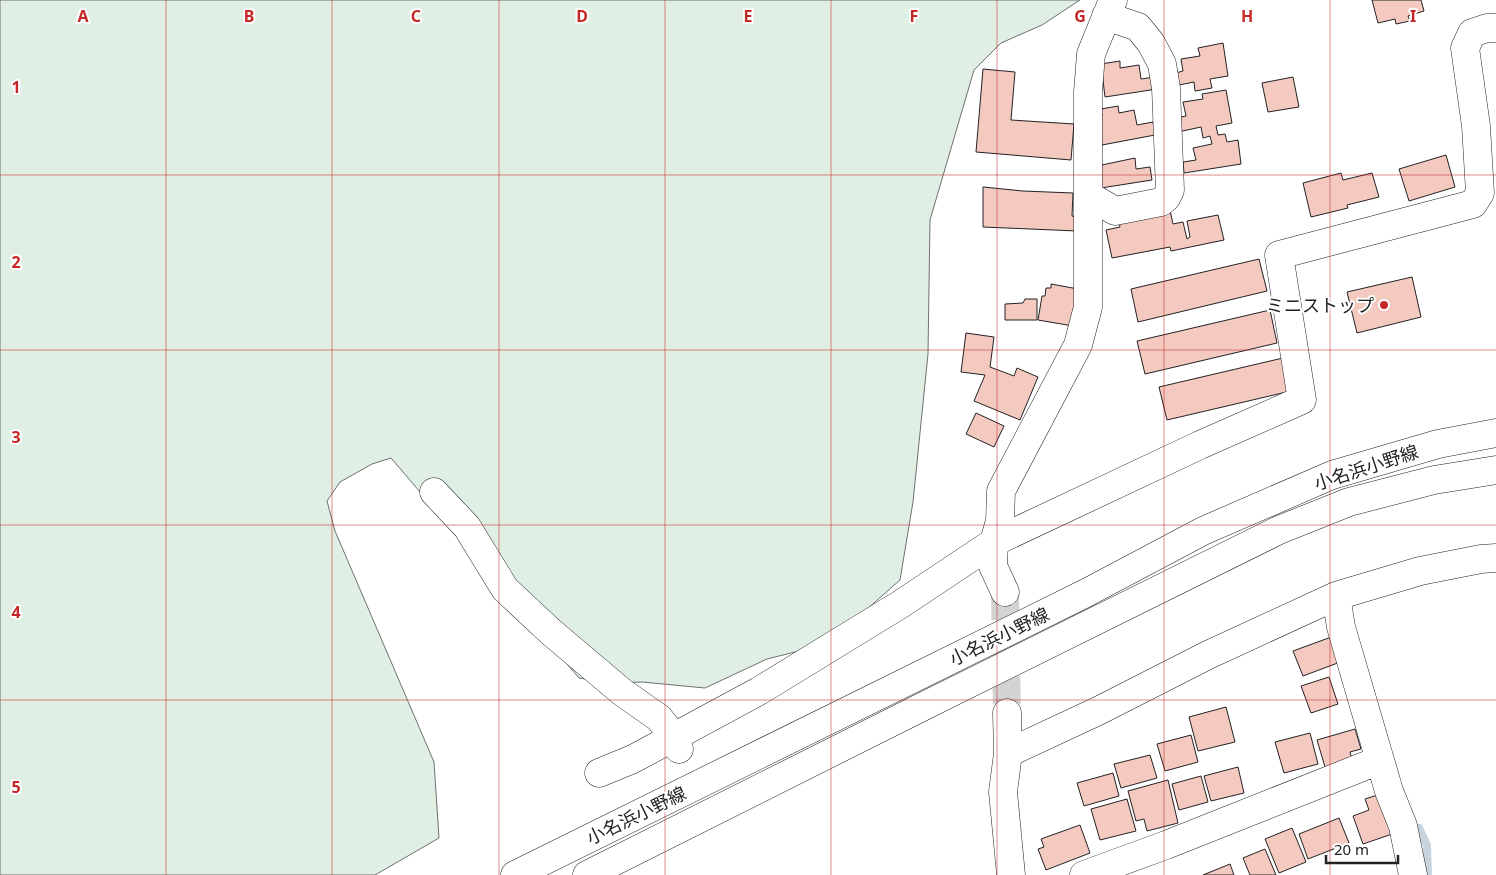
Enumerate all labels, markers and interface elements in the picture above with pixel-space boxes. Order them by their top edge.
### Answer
text: A [77,5,89,27]
text: B [244,5,254,27]
text: C [411,5,421,27]
text: D [576,5,588,27]
text: E [744,5,753,27]
text: F [910,5,918,27]
text: G [1074,5,1086,27]
text: H [1241,5,1253,27]
text: I [1410,5,1416,27]
text: 1 [11,76,21,98]
text: 2 [11,251,21,273]
place label: ミニストップ [1266,293,1374,317]
marker: ミニストップ [1378,299,1390,311]
text: 3 [11,426,21,448]
street label: 小名浜小野線 [1311,439,1421,495]
text: 4 [11,601,21,623]
street label: 小名浜小野線 [945,602,1053,670]
text: 5 [11,776,21,798]
street label: 小名浜小野線 [582,781,690,849]
scale bar [1326,832,1398,864]
text: 20 m [1334,839,1369,859]

